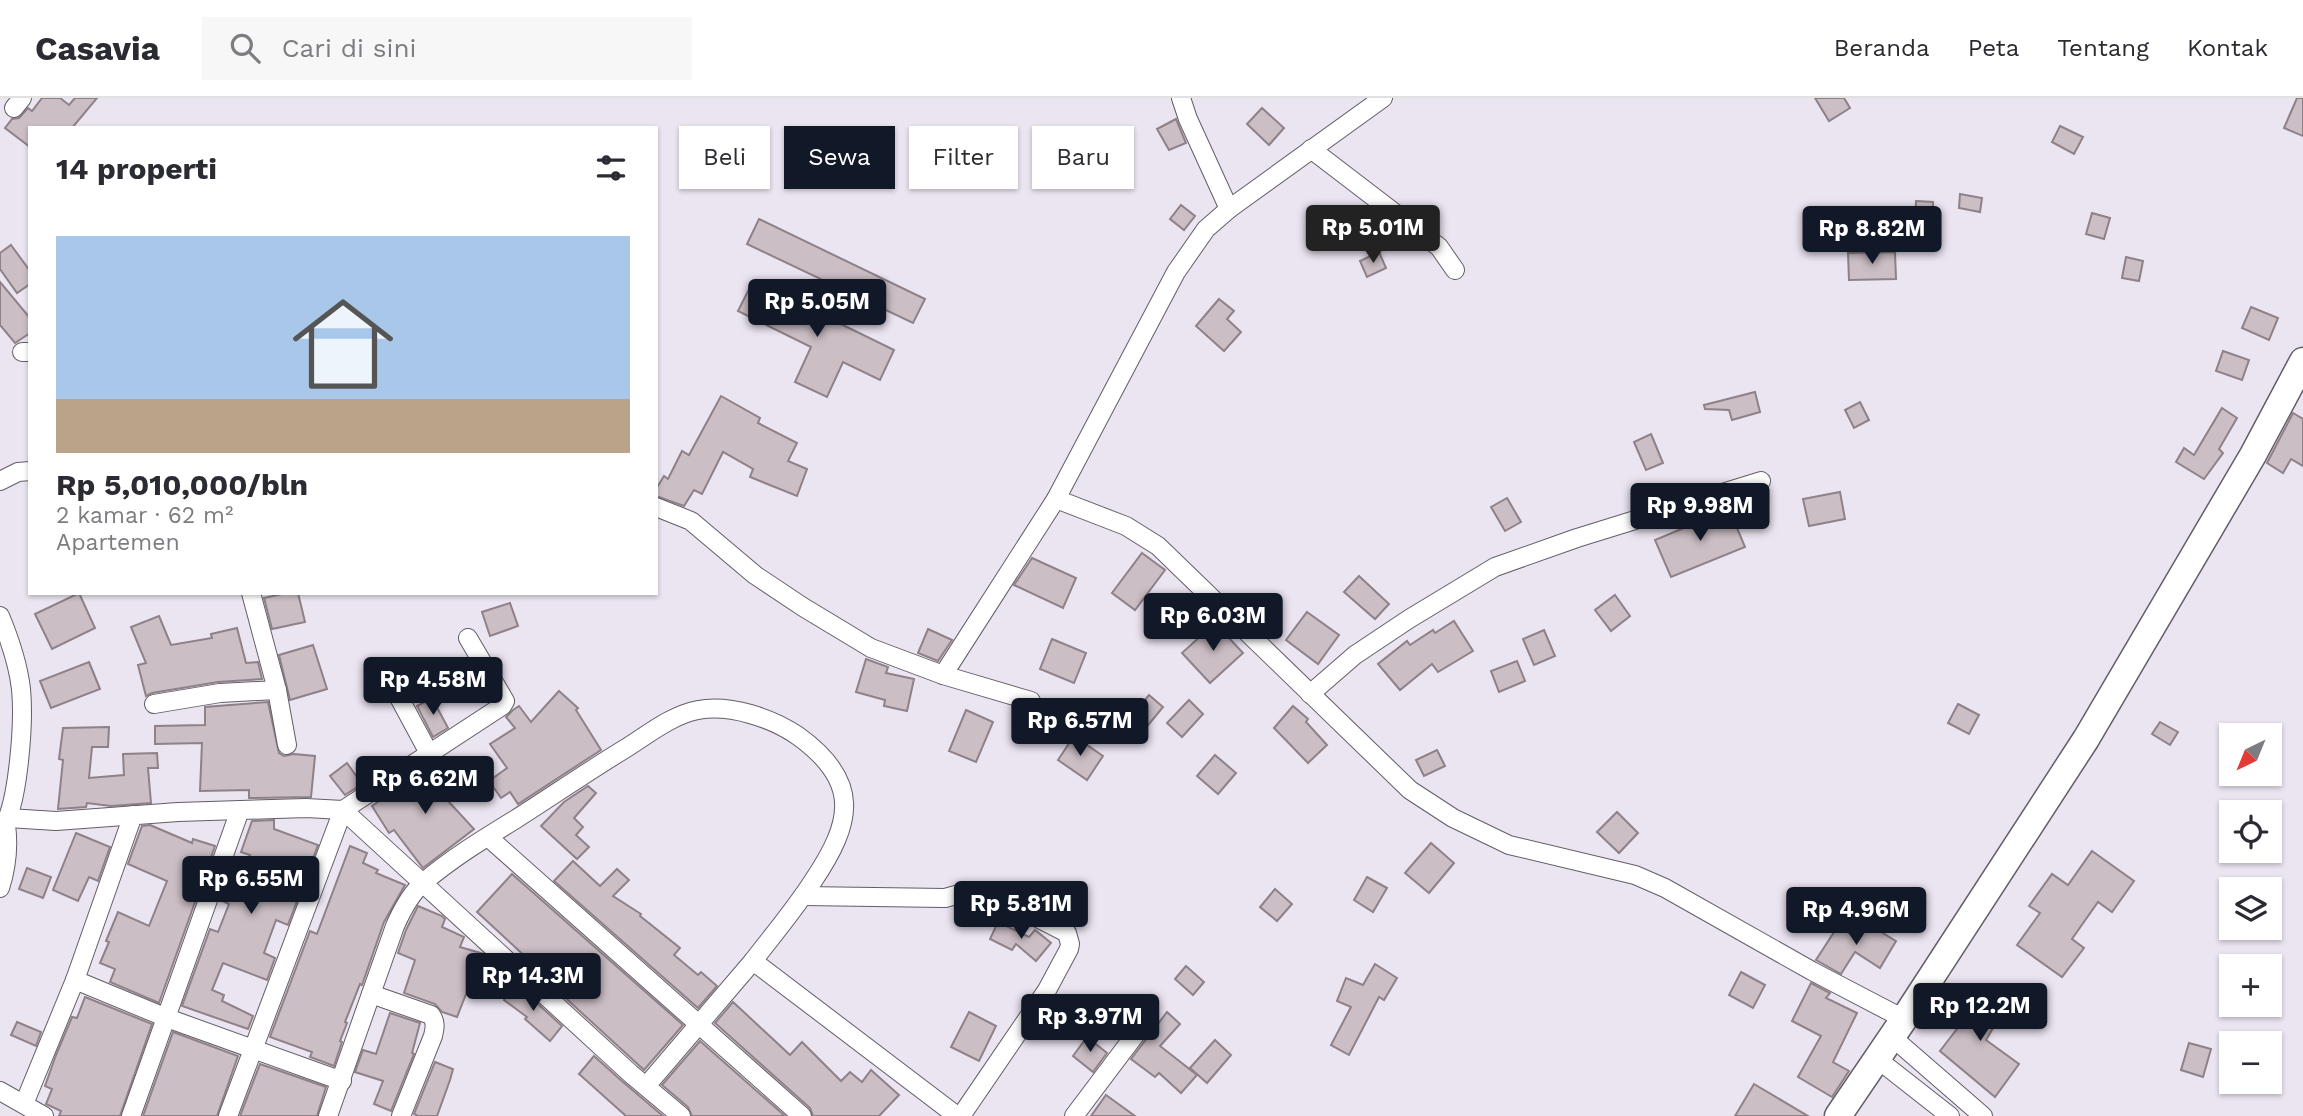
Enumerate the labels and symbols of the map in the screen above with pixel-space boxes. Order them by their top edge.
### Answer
pin: Rp 5.01M [1301,206,1445,265]
pin: Rp 8.82M [1800,206,1944,266]
pin: Rp 5.05M [745,280,889,339]
pin: Rp 9.98M [1628,484,1772,543]
pin: Rp 6.03M [1141,594,1285,653]
pin: Rp 4.58M [361,658,505,717]
pin: Rp 6.57M [1008,698,1152,758]
north arrow [2219,723,2282,786]
pin: Rp 6.62M [353,756,497,816]
pin: Rp 6.55M [179,856,323,916]
pin: Rp 5.81M [949,882,1093,941]
pin: Rp 4.96M [1784,888,1928,947]
pin: Rp 14.3M [461,954,605,1013]
pin: Rp 12.2M [1908,984,2052,1043]
pin: Rp 3.97M [1018,995,1162,1054]

